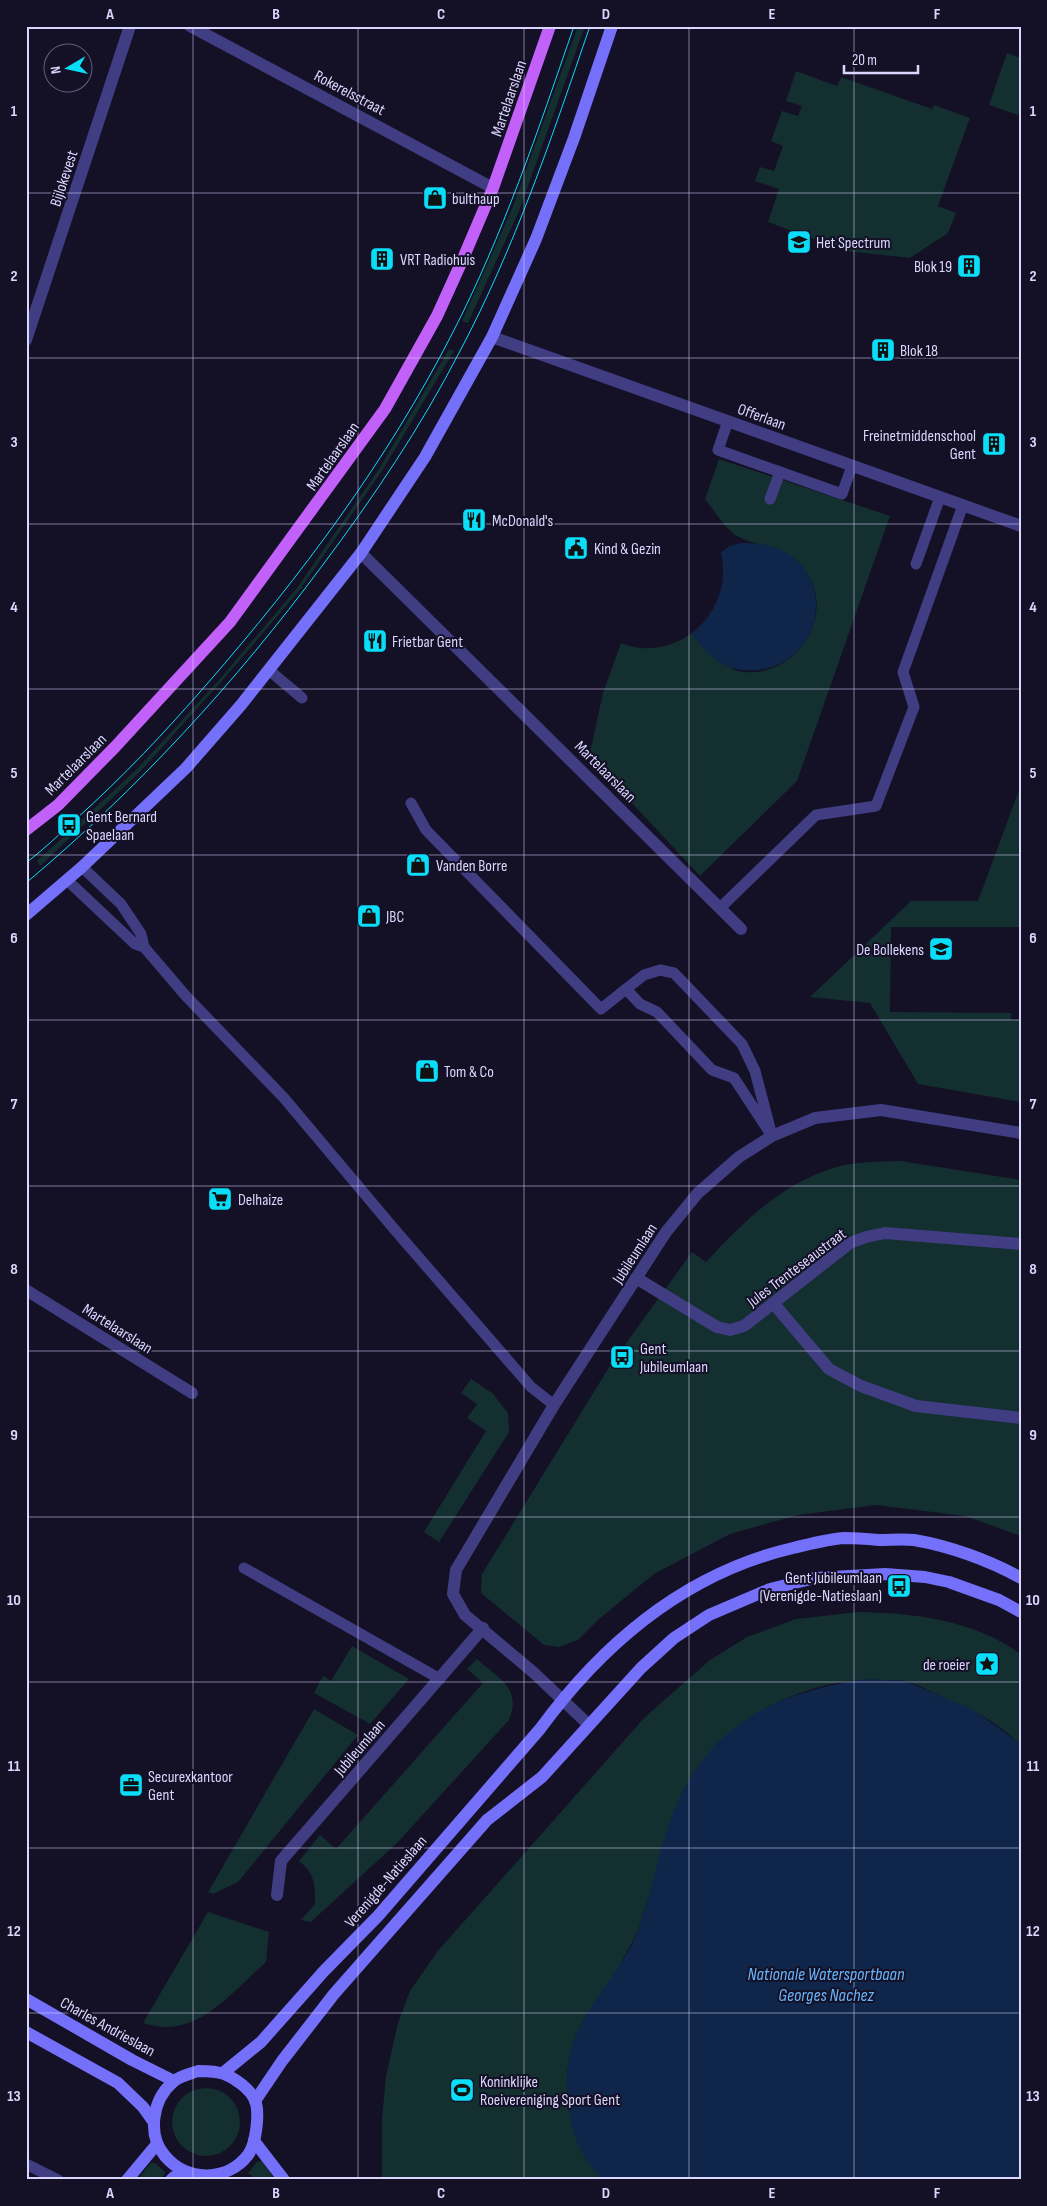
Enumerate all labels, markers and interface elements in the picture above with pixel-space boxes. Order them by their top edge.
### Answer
text: A [105,5,114,24]
text: B [272,5,280,24]
text: C [437,5,445,24]
text: D [602,5,610,24]
text: E [769,5,776,24]
text: F [934,5,941,24]
north arrow [42,42,92,92]
scale bar [844,42,918,74]
text: 20 m [852,51,877,70]
street label: Martelaarslaan [488,58,531,139]
text: N [47,65,65,75]
street label: Rokerelsstraat [311,67,388,120]
text: 1 [11,102,18,121]
text: 1 [1030,102,1037,121]
street label: Bijlokevest [46,148,82,209]
shop icon: bulthaup [422,185,448,211]
place label: bulthaup [452,190,500,209]
school or university icon: Het Spectrum [786,229,812,255]
place label: Het Spectrum [816,234,891,253]
building icon: VRT Radiohuis [369,246,395,272]
place label: VRT Radiohuis [400,251,476,270]
building icon: Blok 19 [956,253,982,279]
place label: Blok 19 [914,258,952,277]
text: 2 [10,267,18,286]
text: 2 [1029,267,1037,286]
building icon: Blok 18 [870,337,896,363]
place label: Blok 18 [900,342,938,361]
street label: Offerlaan [735,400,788,435]
street label: Martelaarslaan [303,419,364,495]
place label: Freinetmiddenschool Gent [863,427,976,464]
building icon: Freinetmiddenschool Gent [981,431,1007,457]
text: 3 [10,433,18,452]
text: 3 [1029,433,1037,452]
restaurant icon: McDonald's [461,507,487,533]
place label: McDonald's [492,512,554,531]
public building icon: Kind & Gezin [563,535,589,561]
place label: Kind & Gezin [594,540,661,559]
text: 4 [10,598,18,617]
text: 4 [1029,598,1037,617]
restaurant icon: Frietbar Gent [362,628,388,654]
place label: Frietbar Gent [392,633,463,652]
street label: Martelaarslaan [41,730,111,800]
street label: Martelaarslaan [570,737,640,807]
text: 5 [10,764,18,783]
text: 5 [1029,764,1037,783]
place label: Gent Bernard Spaelaan [86,808,157,845]
bus stop icon: Gent Bernard Spaelaan [56,812,82,838]
shop icon: Vanden Borre [405,852,431,878]
place label: Vanden Borre [436,857,507,876]
shop icon: JBC [356,903,382,929]
place label: JBC [385,908,404,927]
text: 6 [10,929,18,948]
text: 6 [1029,929,1037,948]
school or university icon: De Bollekens [928,936,954,962]
place label: De Bollekens [856,941,924,960]
shop icon: Tom & Co [414,1058,440,1084]
place label: Tom & Co [444,1063,494,1082]
text: 7 [11,1095,18,1114]
text: 7 [1030,1095,1037,1114]
supermarket icon: Delhaize [207,1186,233,1212]
place label: Delhaize [238,1191,283,1210]
street label: Jubileumlaan [608,1220,662,1288]
street label: Jules Trenteseaustraat [743,1225,850,1312]
text: 8 [10,1260,18,1279]
text: 8 [1029,1260,1037,1279]
street label: Martelaarslaan [79,1300,156,1358]
place label: Gent Jubileumlaan [639,1340,708,1377]
bus stop icon: Gent Jubileumlaan [609,1344,635,1370]
text: 9 [10,1426,18,1445]
text: 9 [1029,1426,1037,1445]
place label: Gent Jubileumlaan (Verenigde-Natieslaan) [760,1569,882,1606]
bus stop icon: Gent Jubileumlaan (Verenigde-Natieslaan) [886,1573,912,1599]
text: 10 [7,1591,21,1610]
text: 10 [1026,1591,1040,1610]
place icon: de roeier [974,1651,1000,1677]
place label: de roeier [923,1656,970,1675]
street label: Jubileumlaan [330,1716,390,1781]
text: 11 [8,1757,21,1776]
text: 11 [1027,1757,1040,1776]
place label: Securexkantoor Gent [148,1768,233,1805]
office icon: Securexkantoor Gent [118,1772,144,1798]
street label: Verenigde-Natieslaan [341,1832,431,1932]
text: 12 [7,1922,21,1941]
text: 12 [1026,1922,1040,1941]
water label: Nationale Watersportbaan Georges Nachez [748,1964,905,2006]
street label: Charles Andrieslaan [56,1993,158,2061]
place label: Koninklijke Roeivereniging Sport Gent [480,2073,620,2110]
sports icon: Koninklijke Roeivereniging Sport Gent [449,2077,475,2103]
text: 13 [7,2087,21,2106]
text: 13 [1026,2087,1040,2106]
text: A [105,2184,114,2203]
text: B [272,2184,280,2203]
text: C [437,2184,445,2203]
text: D [602,2184,610,2203]
text: E [769,2184,776,2203]
text: F [934,2184,941,2203]

